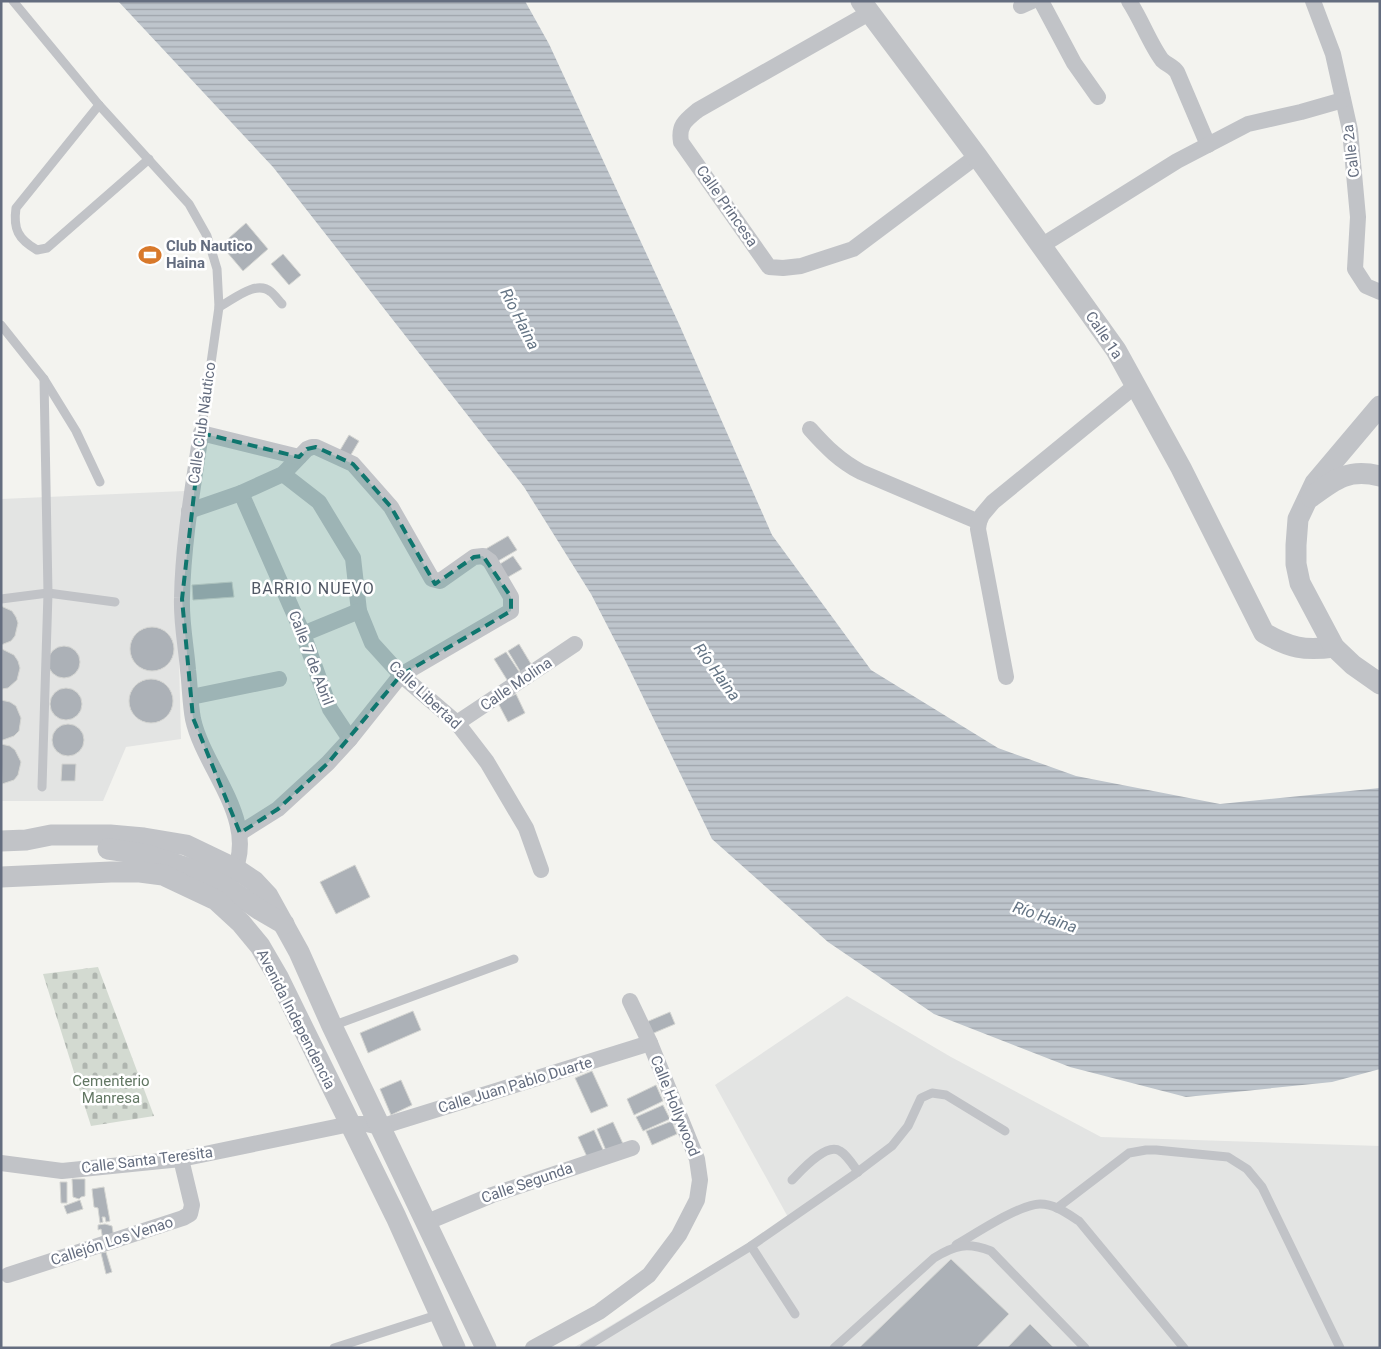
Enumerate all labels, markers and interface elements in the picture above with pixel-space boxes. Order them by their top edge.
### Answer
street label: Calle 2a [1339,123,1363,179]
street label: Calle Princesa [692,162,762,250]
place label: Club Nautico Haina [166,237,253,272]
sports icon: Club Nautico Haina [137,242,163,268]
water label: Río Haina [496,285,544,353]
street label: Calle 1a [1082,308,1126,362]
street label: Calle Club Náutico [185,361,219,485]
district label: BARRIO NUEVO [251,579,375,598]
street label: Calle 7 de Abril [285,608,337,708]
water label: Río Haina [690,640,744,704]
street label: Calle Molina [477,654,555,714]
street label: Calle Libertad [385,657,465,733]
water label: Río Haina [1010,897,1080,937]
street label: Avenida Independencia [253,946,339,1092]
street label: Calle Juan Pablo Duarte [436,1053,594,1117]
street label: Calle Hollywood [647,1053,703,1159]
park label: Cementerio Manresa [72,1072,150,1107]
street label: Calle Santa Teresita [80,1143,214,1177]
street label: Calle Segunda [479,1159,575,1207]
street label: Callejón Los Venao [49,1213,175,1269]

